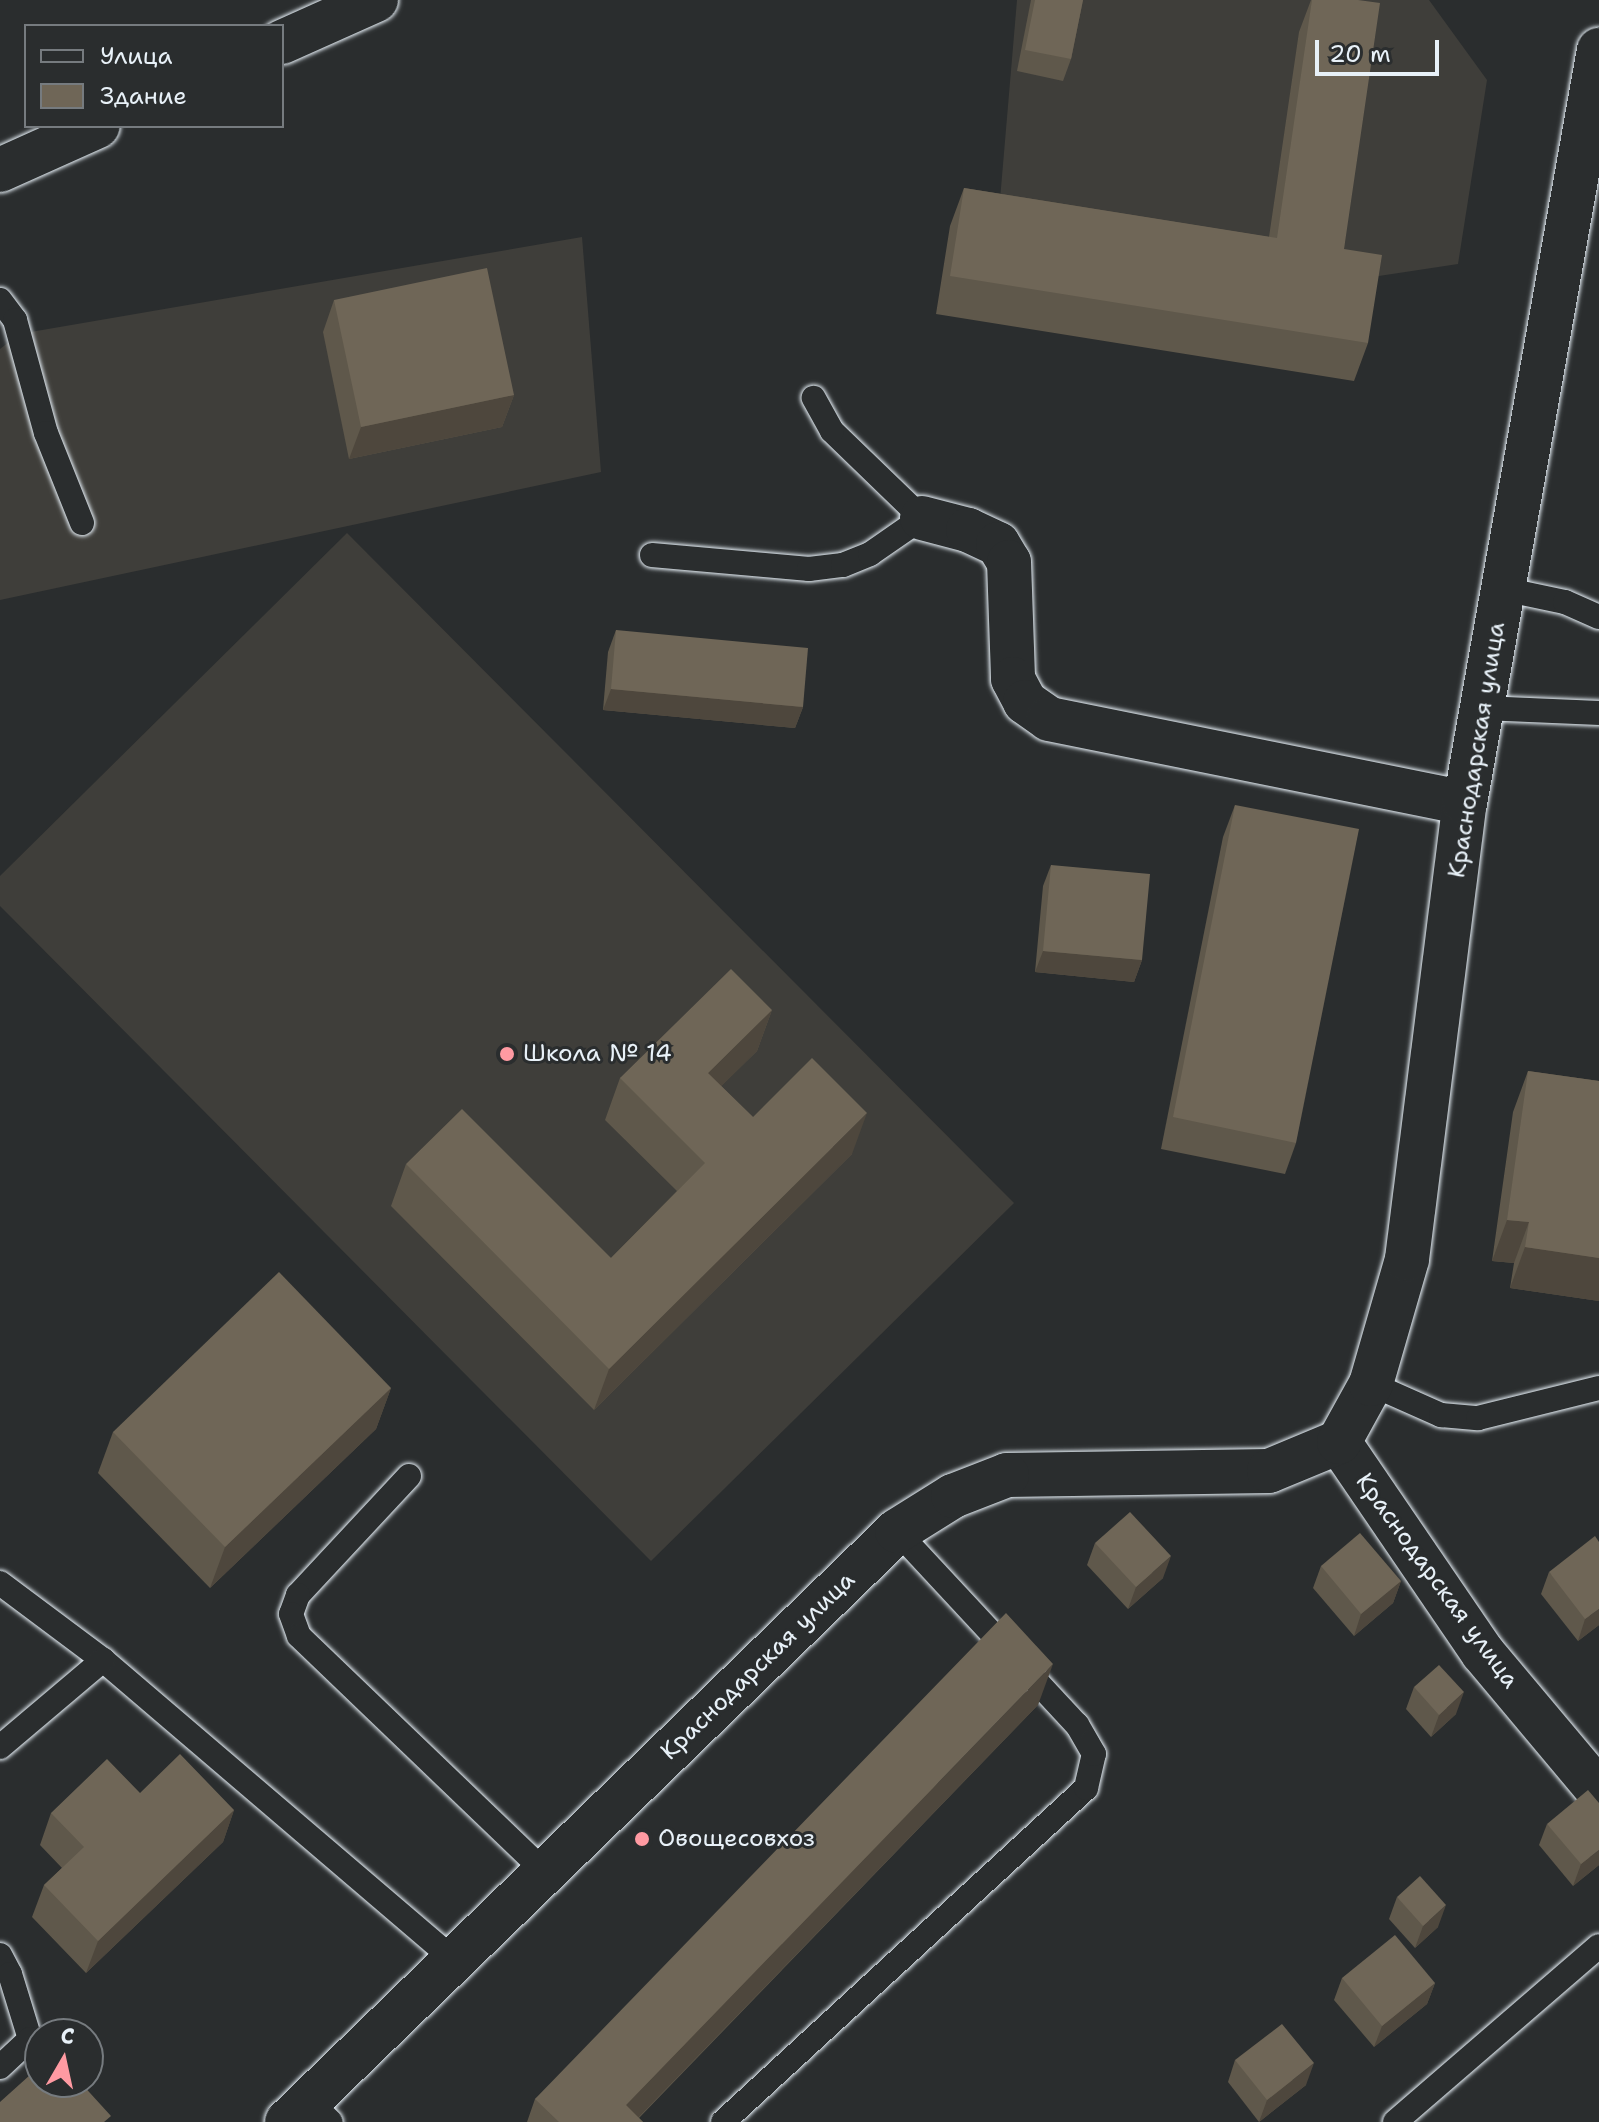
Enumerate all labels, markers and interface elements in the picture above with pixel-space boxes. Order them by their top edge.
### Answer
legend [24,24,284,128]
scale bar [1319,24,1443,74]
text: 20 m [1329,38,1391,70]
text: Улица [100,40,173,72]
text: Здание [100,80,187,112]
street label: Краснодарская улица [1443,620,1511,880]
place label: Школа № 14 [523,1040,672,1068]
marker: Школа № 14 [498,1045,516,1063]
street label: Краснодарская улица [1349,1468,1525,1694]
street label: Краснодарская улица [655,1566,861,1766]
place label: Овощесовхоз [658,1825,815,1853]
marker: Овощесовхоз [633,1830,651,1848]
north arrow [24,2018,104,2098]
text: С [59,2020,76,2051]

